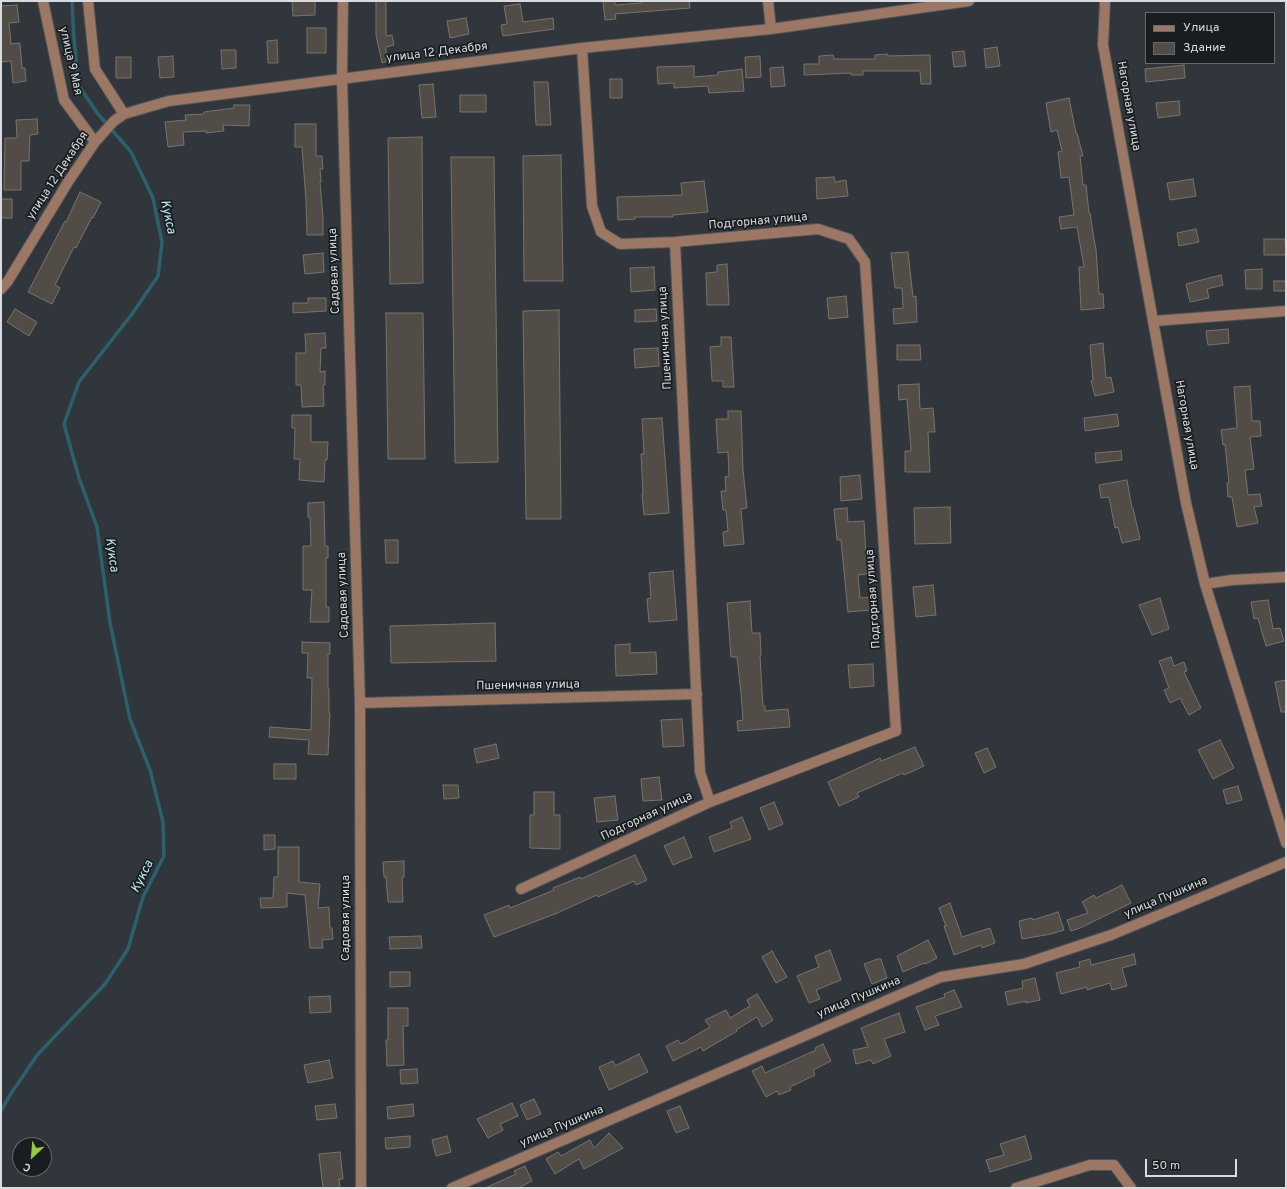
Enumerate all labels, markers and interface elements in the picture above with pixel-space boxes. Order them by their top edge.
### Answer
legend [1145,12,1275,64]
text: Улица [1183,20,1219,36]
street label: улица 9 Мая [55,25,85,97]
street label: улица 12 Декабря [385,40,489,66]
text: Здание [1183,40,1226,56]
street label: Нагорная улица [1113,60,1143,152]
street label: улица 12 Декабря [24,129,92,223]
water label: Кукса [156,199,178,235]
street label: Подгорная улица [708,210,808,234]
street label: Садовая улица [326,228,344,314]
street label: Пшеничная улица [656,286,676,390]
street label: Нагорная улица [1171,379,1201,471]
water label: Кукса [101,537,121,573]
street label: Подгорная улица [863,549,885,649]
street label: Садовая улица [335,552,353,638]
street label: Пшеничная улица [476,678,580,694]
street label: Подгорная улица [599,789,695,845]
water label: Кукса [128,858,158,896]
street label: улица Пушкина [1122,874,1210,922]
street label: Садовая улица [340,875,354,961]
street label: улица Пушкина [815,974,903,1022]
street label: улица Пушкина [518,1103,606,1151]
north arrow [12,1137,52,1177]
scale bar [1147,1151,1239,1177]
text: 50 m [1152,1158,1180,1174]
text: С [21,1159,33,1175]

